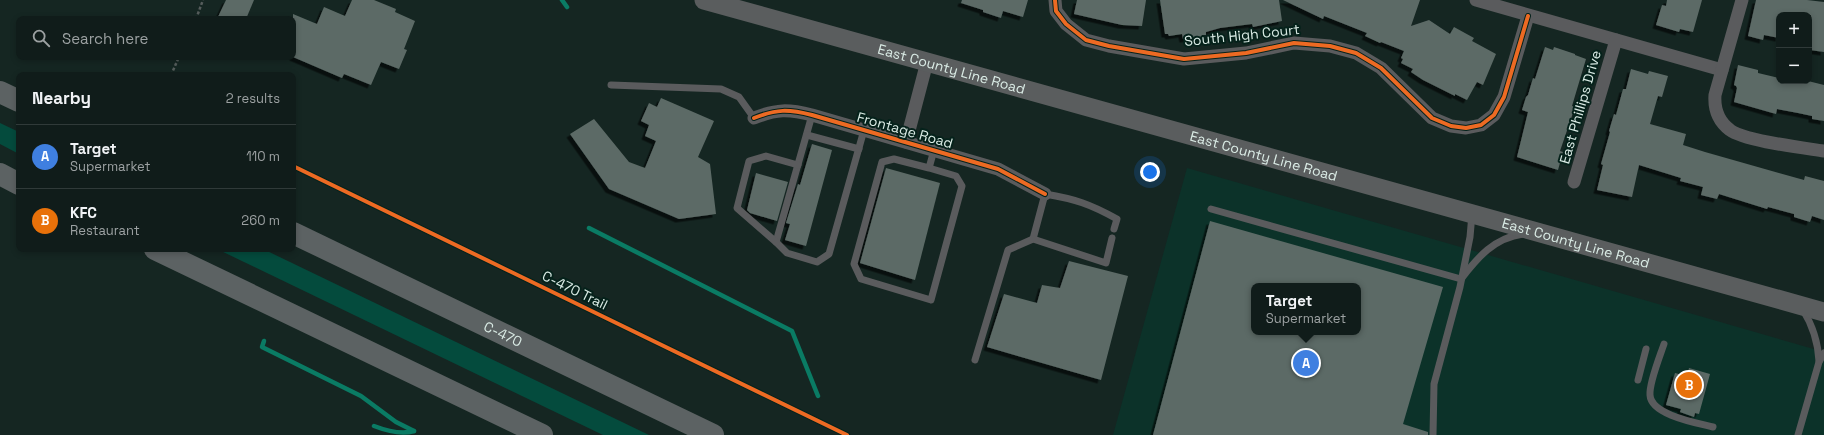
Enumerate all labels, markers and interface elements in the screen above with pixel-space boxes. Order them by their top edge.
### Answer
map controls [1776,12,1812,84]
button: + [1776,12,1812,48]
search box [16,16,296,60]
street label: South High Court [1183,20,1301,50]
icon: search [30,27,52,49]
text: Search here [62,29,148,48]
street label: East County Line Road [876,40,1027,98]
street label: East Phillips Drive [1555,48,1605,166]
button: − [1776,48,1812,84]
text: Nearby [32,87,91,109]
text: 2 results [226,90,280,107]
street label: Frontage Road [855,108,955,152]
street label: East County Line Road [1188,127,1340,185]
text: Target [70,139,117,158]
text: A [41,148,49,165]
text: 110 m [246,148,280,165]
text: Supermarket [70,158,151,175]
your location [1140,162,1160,182]
text: KFC [70,203,97,222]
text: B [41,212,49,229]
text: 260 m [241,212,280,229]
street label: East County Line Road [1500,214,1652,272]
text: Restaurant [70,222,140,239]
street label: C-470 Trail [539,266,611,314]
popup [1251,283,1361,335]
text: Target [1266,291,1312,310]
text: Supermarket [1266,310,1346,327]
street label: C-470 [481,317,525,351]
pin: A [1293,348,1319,378]
pin: B [1676,370,1702,400]

